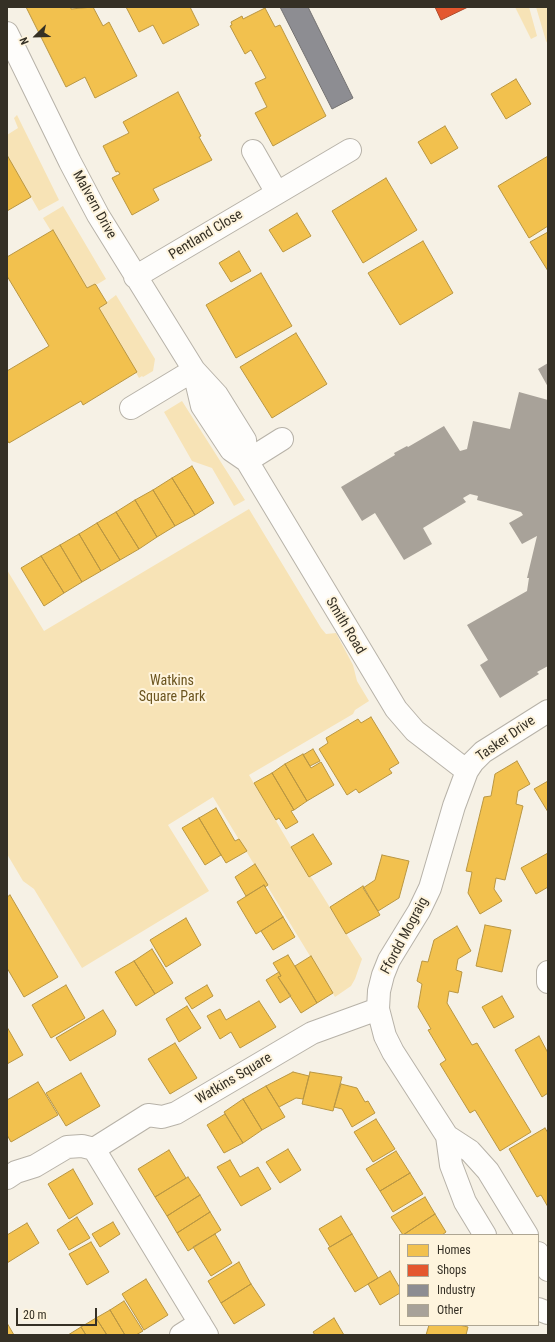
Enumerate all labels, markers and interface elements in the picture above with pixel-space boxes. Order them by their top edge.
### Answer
north arrow [16,16,56,56]
text: N [17,35,32,47]
street label: Malvern Drive [68,168,120,242]
street label: Pentland Close [166,206,246,264]
street label: Smith Road [322,595,368,657]
park label: Watkins Square Park [139,673,205,706]
street label: Tasker Drive [473,713,539,765]
street label: Ffordd Mograig [378,895,432,977]
street label: Watkins Square [193,1050,275,1108]
legend [399,1234,539,1326]
text: Homes [437,1243,471,1257]
text: Shops [437,1263,466,1277]
text: Industry [437,1283,475,1297]
scale bar [18,1300,99,1326]
text: Other [437,1303,463,1317]
text: 20 m [23,1308,47,1322]

